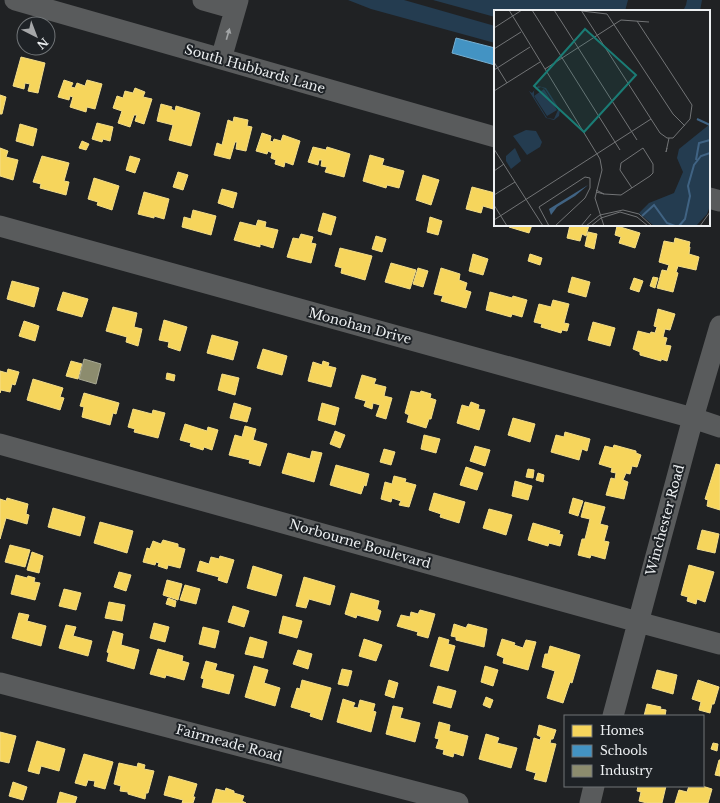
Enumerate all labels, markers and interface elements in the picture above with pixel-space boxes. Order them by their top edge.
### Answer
inset map [494,10,710,226]
north arrow [16,16,56,56]
one-way arrow [225,28,231,40]
text: N [34,35,51,53]
street label: South Hubbards Lane [183,41,327,97]
street label: Monohan Drive [307,304,413,348]
street label: Winchester Road [642,462,688,578]
street label: Norbourne Boulevard [287,516,433,572]
legend [564,715,704,787]
street label: Fairmeade Road [174,721,284,765]
text: Homes [600,723,644,738]
text: Schools [600,743,647,758]
text: Industry [600,763,653,778]

